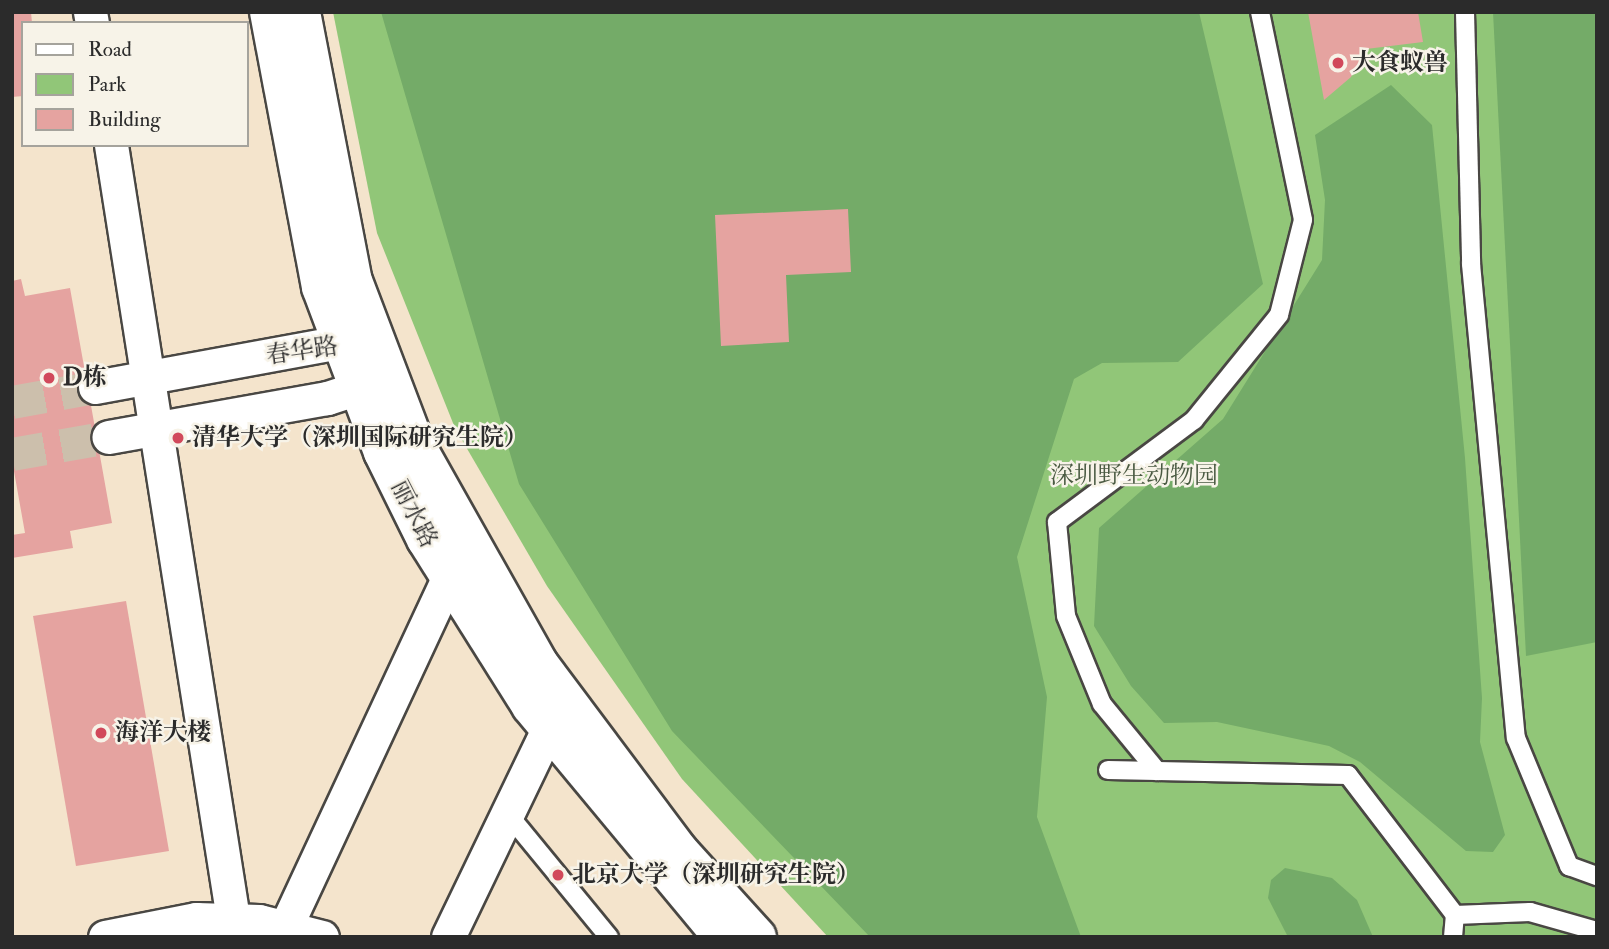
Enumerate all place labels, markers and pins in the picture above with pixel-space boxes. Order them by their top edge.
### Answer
place label: 大食蚁兽 [1352,49,1448,77]
marker: 大食蚁兽 [1330,55,1346,71]
place label: D栋 [63,364,107,392]
marker: D栋 [41,370,57,386]
place label: 清华大学（深圳国际研究生院） [192,424,528,452]
marker: 清华大学（深圳国际研究生院） [170,430,186,446]
place label: 海洋大楼 [115,719,211,747]
marker: 海洋大楼 [93,725,109,741]
place label: 北京大学（深圳研究生院） [572,861,860,889]
marker: 北京大学（深圳研究生院） [550,867,566,883]

